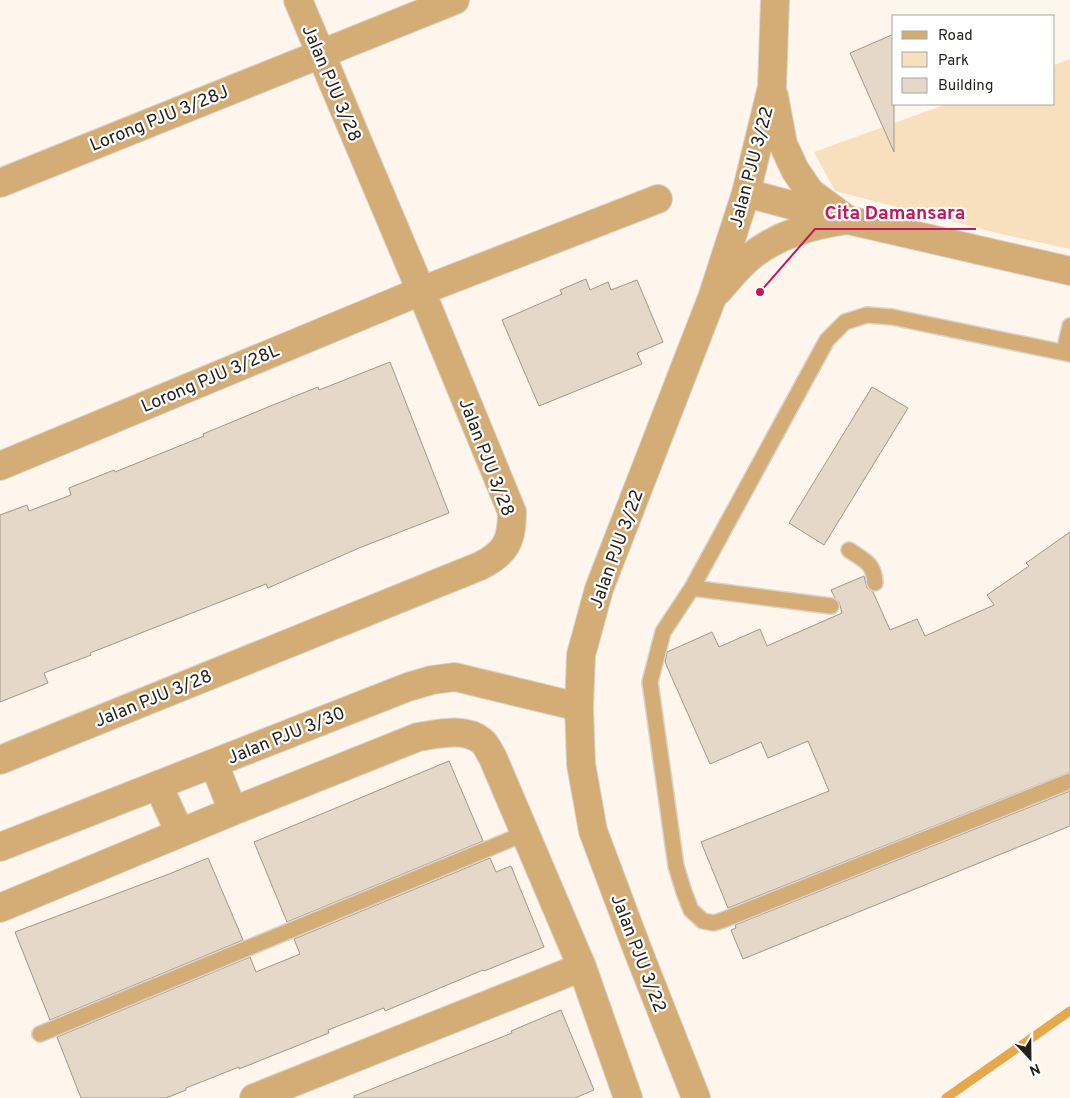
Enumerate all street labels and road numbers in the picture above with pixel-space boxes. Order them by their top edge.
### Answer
street label: Jalan PJU 3/28 [296,22,366,146]
street label: Lorong PJU 3/28J [87,81,232,158]
street label: Jalan PJU 3/22 [725,104,780,231]
street label: Lorong PJU 3/28L [138,340,283,419]
street label: Jalan PJU 3/28 [453,395,519,520]
street label: Jalan PJU 3/22 [585,487,650,612]
street label: Jalan PJU 3/28 [91,665,216,733]
street label: Jalan PJU 3/30 [224,702,349,770]
street label: Jalan PJU 3/22 [604,891,671,1016]

